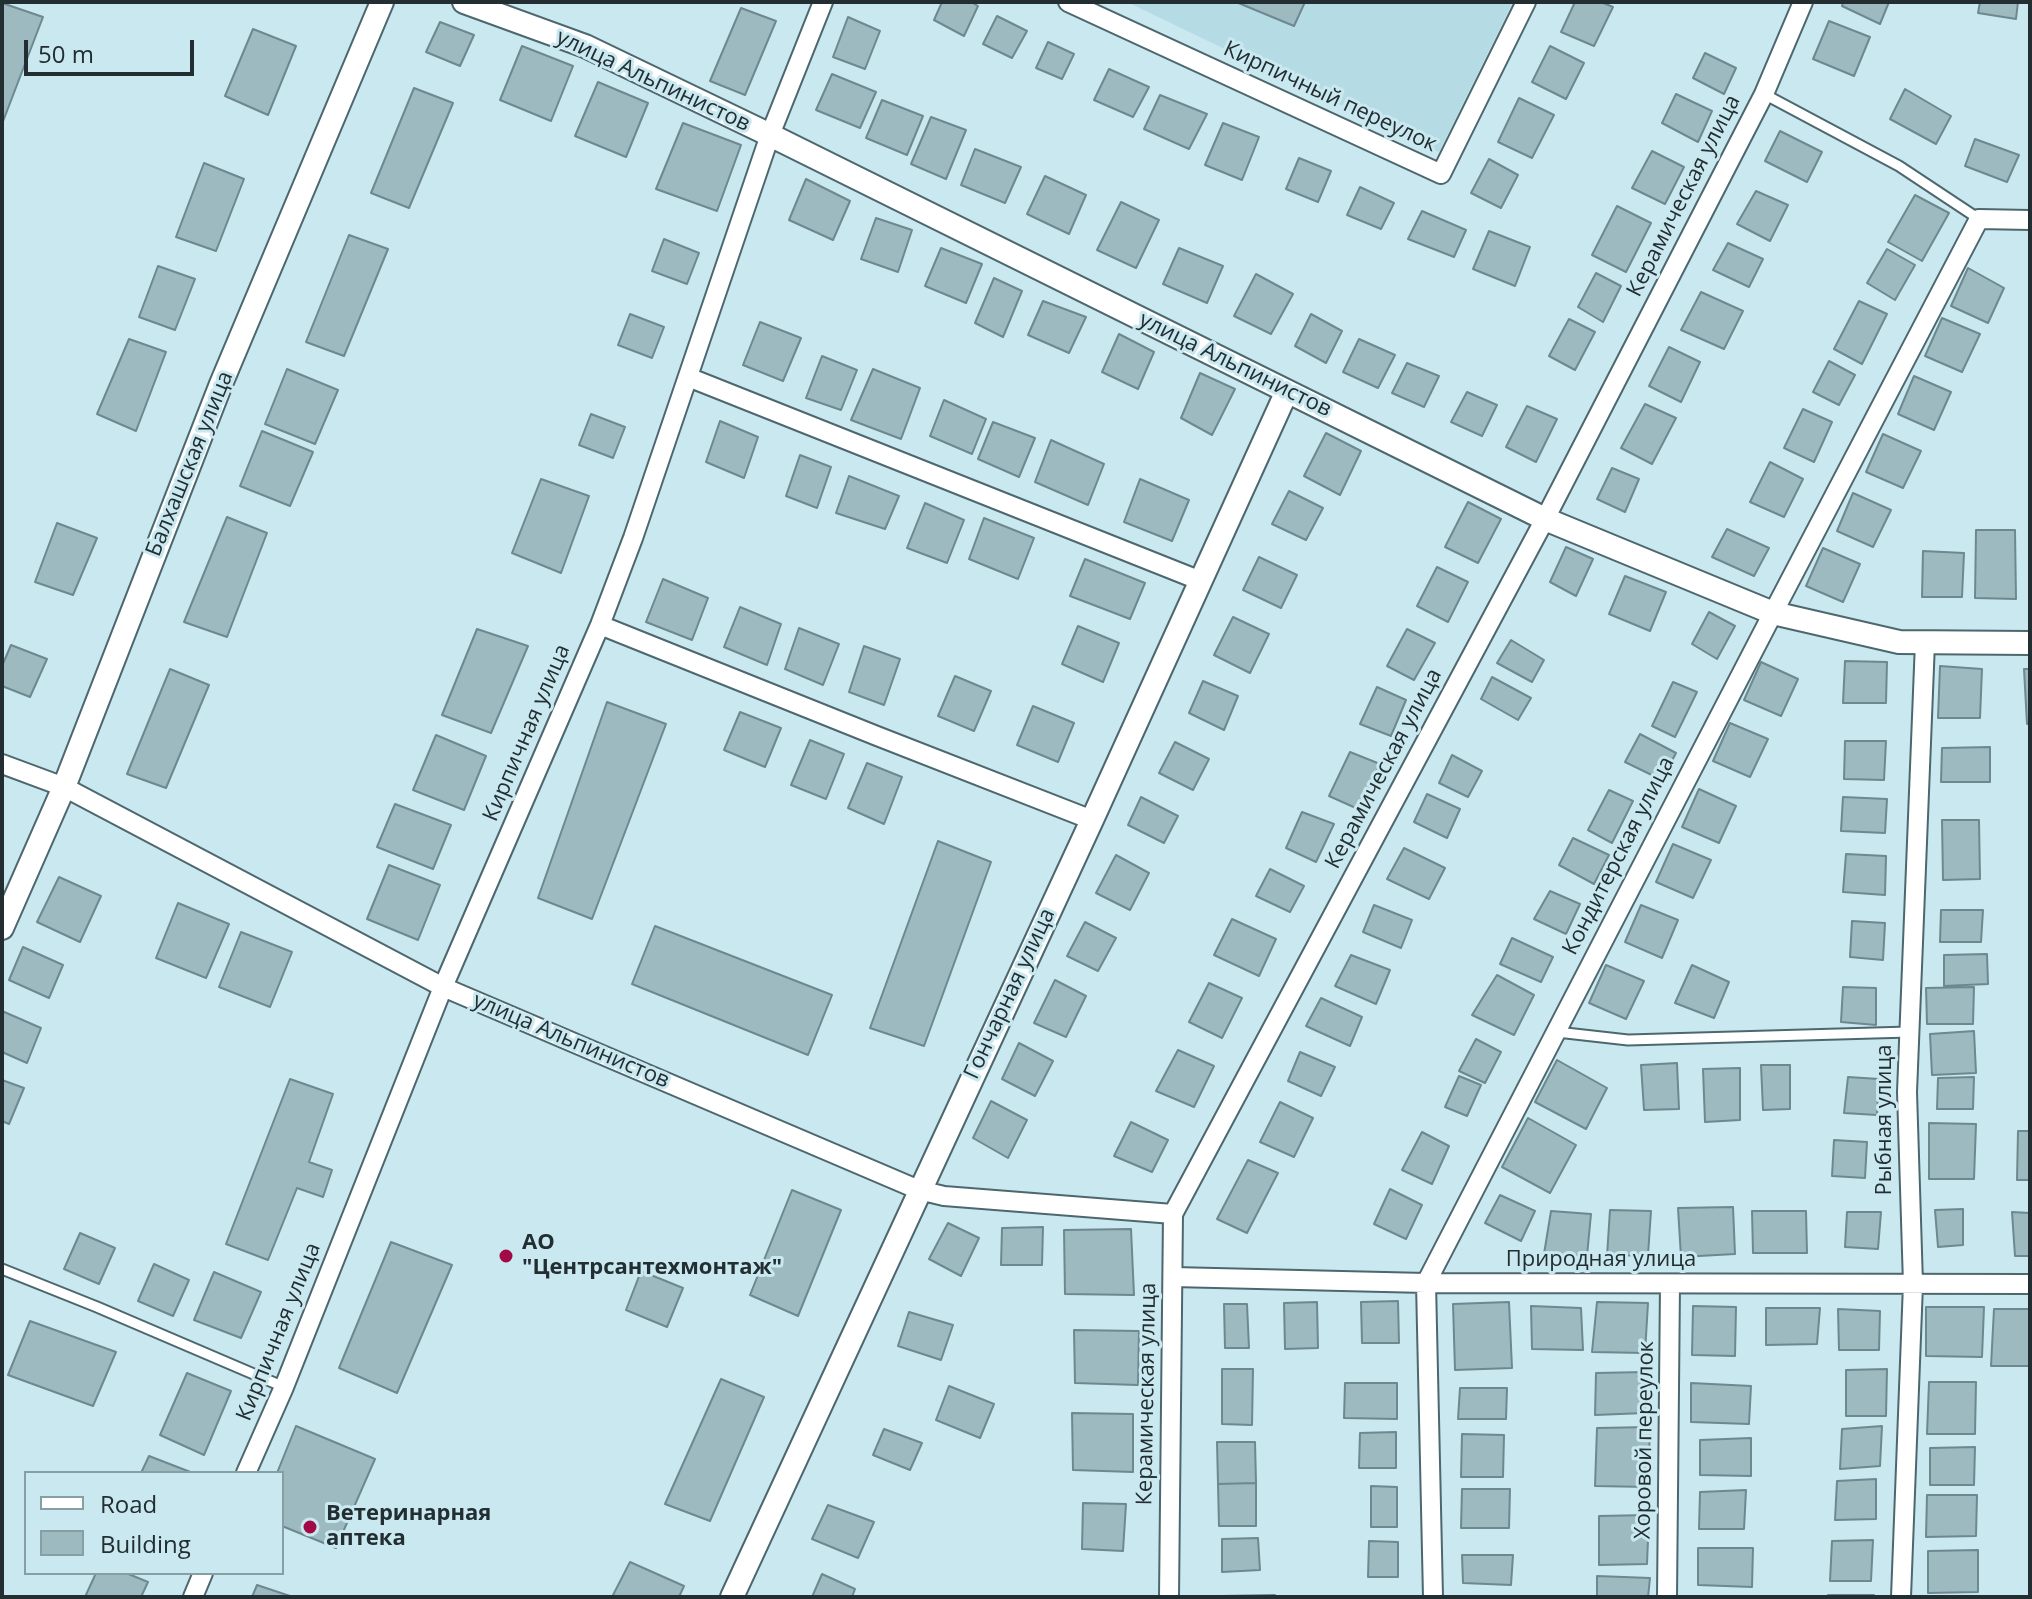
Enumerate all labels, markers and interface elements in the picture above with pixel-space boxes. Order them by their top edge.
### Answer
scale bar [28,24,198,74]
street label: улица Альпинистов [552,24,754,138]
street label: Кирпичный переулок [1219,36,1441,158]
text: 50 m [38,37,94,70]
street label: Керамическая улица [1622,91,1746,301]
street label: улица Альпинистов [1134,307,1336,423]
street label: Балхашская улица [141,368,239,560]
street label: Кирпичная улица [478,641,576,825]
street label: Керамическая улица [1320,664,1448,874]
street label: Кондитерская улица [1558,752,1680,960]
street label: Гончарная улица [959,904,1061,1084]
street label: улица Альпинистов [469,988,673,1094]
street label: Рыбная улица [1872,1045,1898,1195]
place label: АО "Центрсантехмонтаж" [522,1230,782,1282]
street label: Кирпичная улица [231,1239,327,1425]
marker: АО "Центрсантехмонтаж" [497,1247,515,1265]
street label: Природная улица [1506,1247,1696,1273]
street label: Керамическая улица [1132,1282,1162,1506]
street label: Хоровой переулок [1630,1341,1660,1539]
legend [24,1471,284,1575]
text: Road [100,1487,157,1520]
place label: Ветеринарная аптека [326,1501,491,1552]
marker: Ветеринарная аптека [301,1518,319,1536]
text: Building [100,1527,191,1560]

